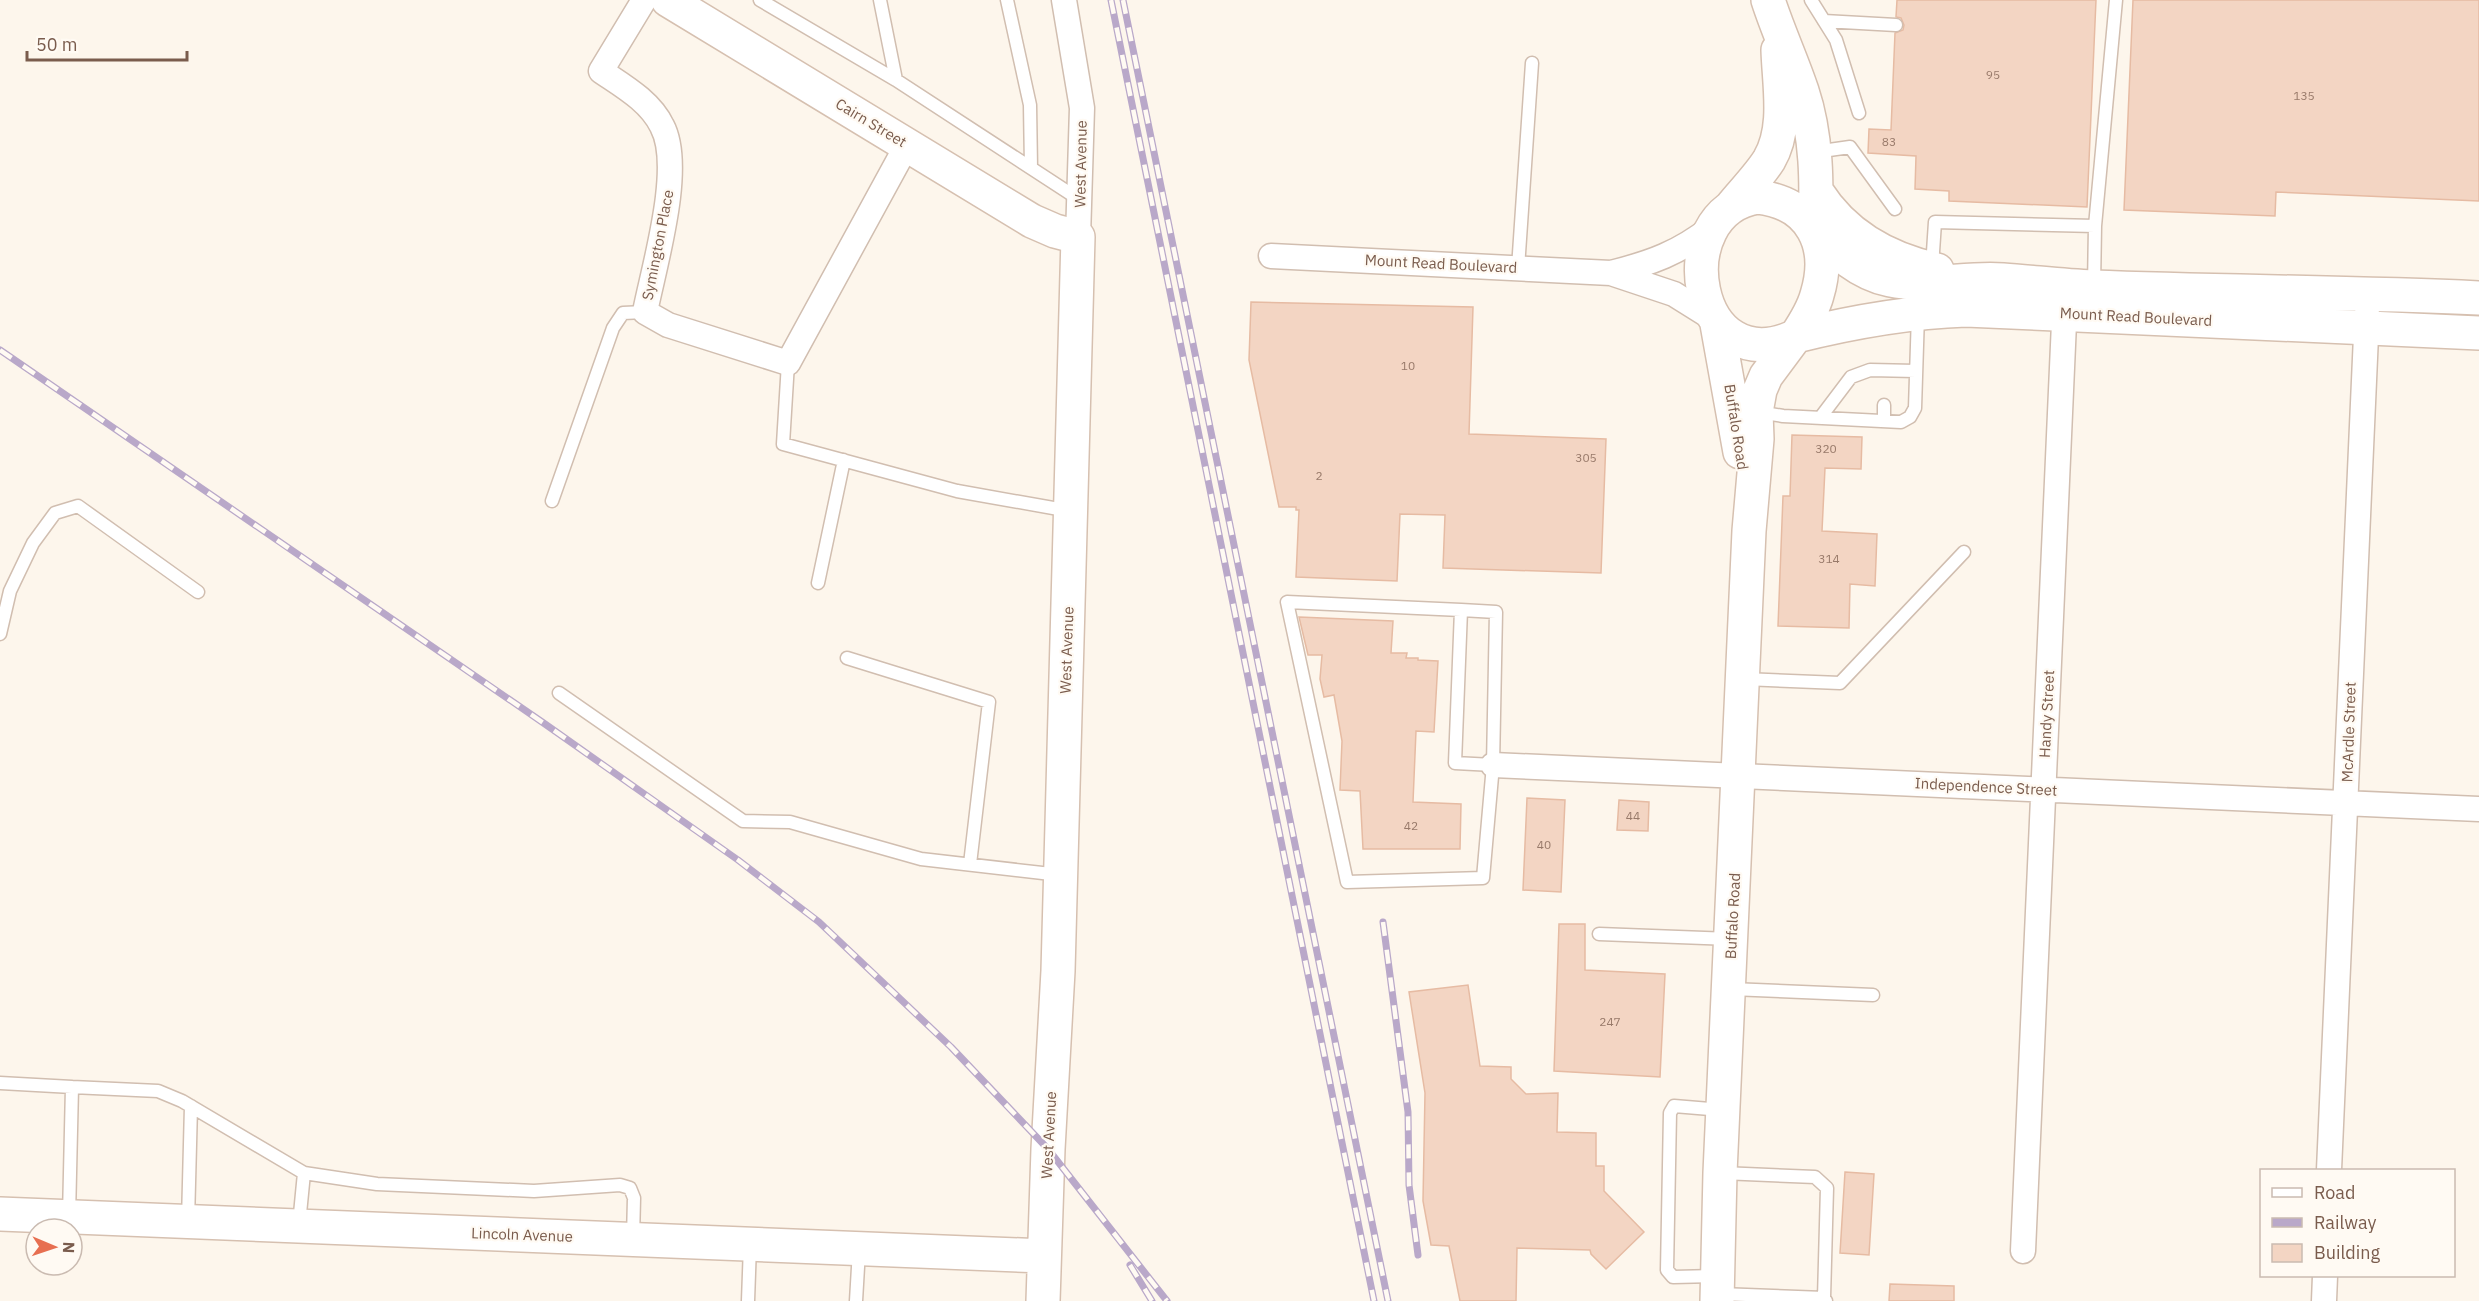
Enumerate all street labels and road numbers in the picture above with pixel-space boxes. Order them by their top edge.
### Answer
street label: Cairn Street [832,94,910,151]
street label: West Avenue [1070,120,1091,208]
street label: Symington Place [637,188,678,302]
street label: Mount Read Boulevard [1364,250,1518,277]
street label: Mount Read Boulevard [2059,303,2213,330]
street label: Buffalo Road [1720,383,1753,471]
street label: West Avenue [1055,606,1078,694]
street label: Handy Street [2035,670,2058,758]
street label: McArdle Street [2337,681,2360,783]
street label: Independence Street [1914,773,2058,800]
street label: Buffalo Road [1721,872,1744,960]
street label: West Avenue [1037,1091,1060,1179]
street label: Lincoln Avenue [471,1223,573,1246]

